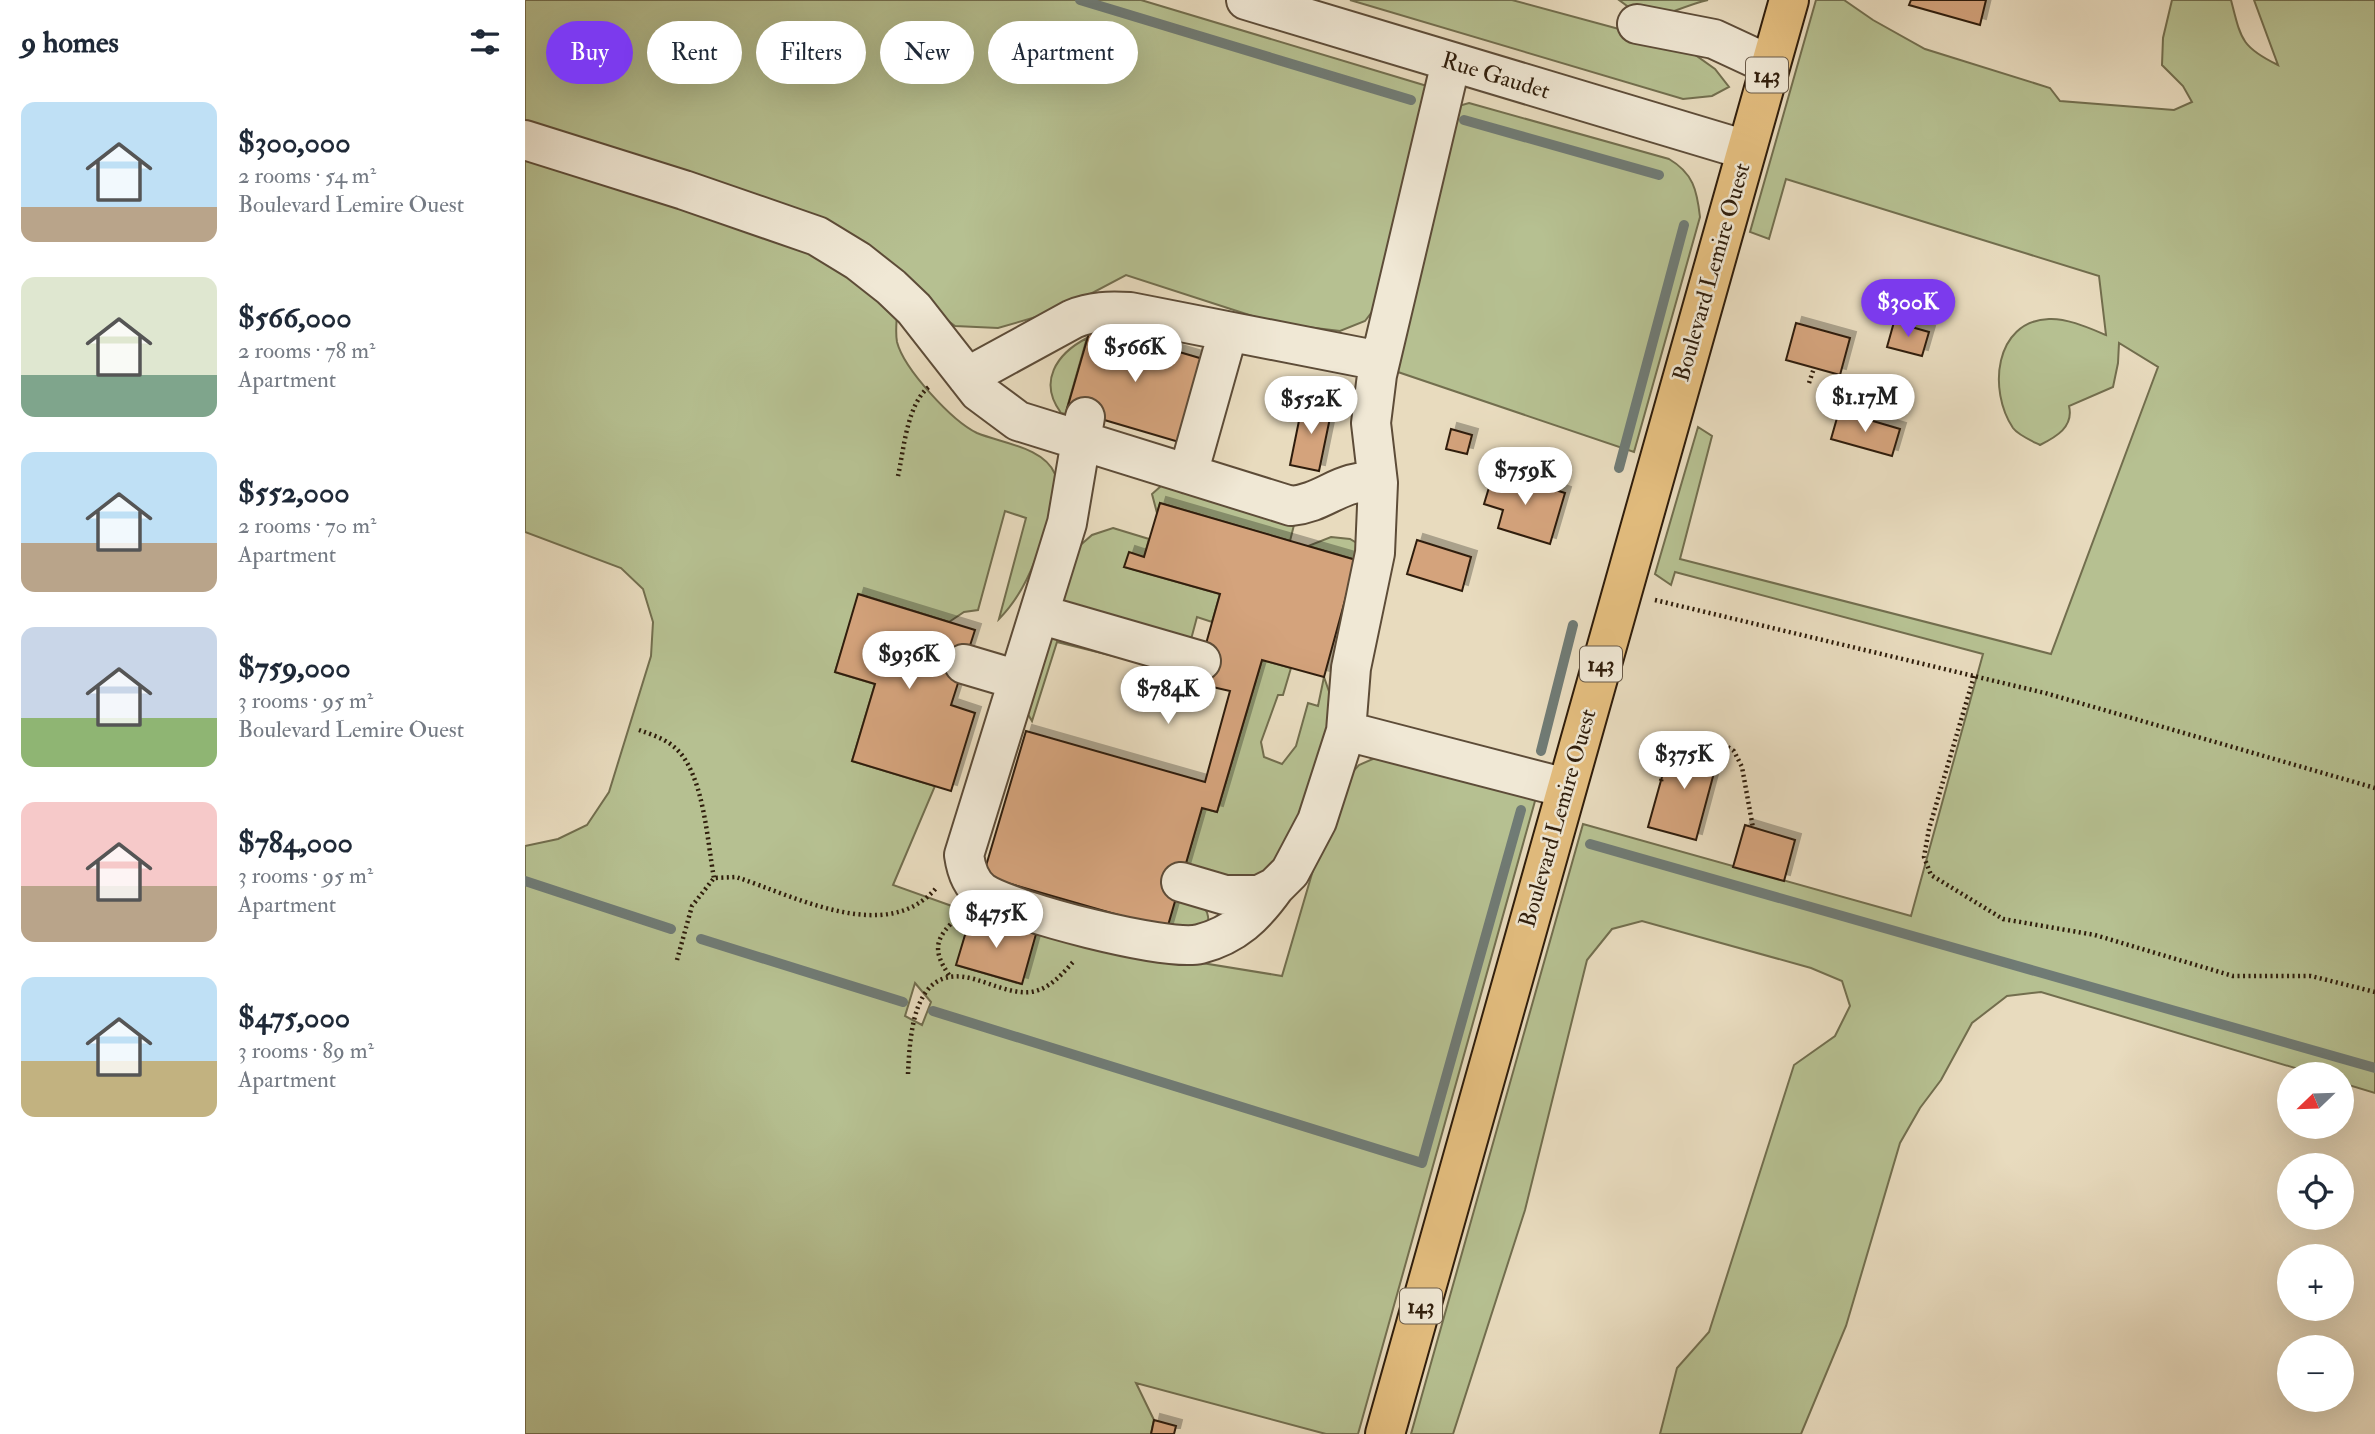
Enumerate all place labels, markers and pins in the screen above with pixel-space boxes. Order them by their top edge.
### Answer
pin: $300K [1859,280,1957,339]
pin: $566K [1086,324,1184,384]
pin: $1.17M [1808,374,1922,434]
pin: $552K [1262,376,1360,436]
pin: $759K [1476,448,1574,507]
pin: $936K [860,632,958,691]
pin: $784K [1119,666,1217,726]
pin: $375K [1635,732,1733,791]
pin: $475K [947,890,1045,950]

